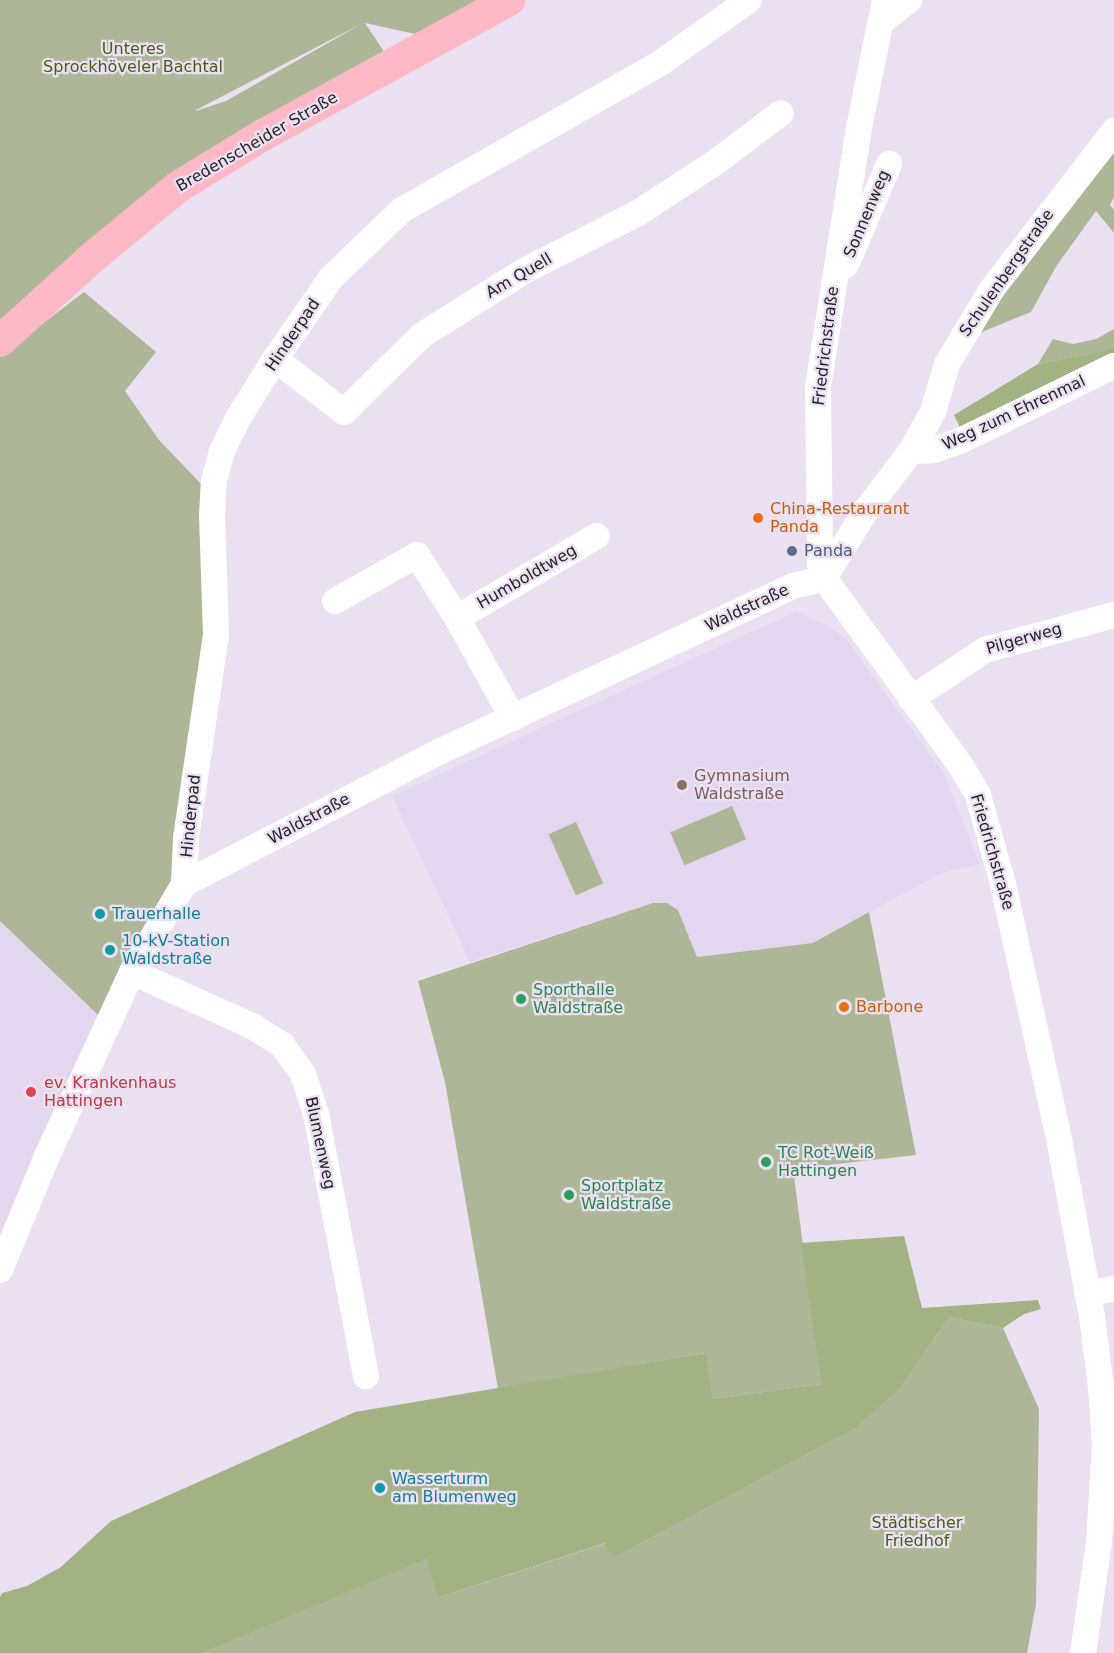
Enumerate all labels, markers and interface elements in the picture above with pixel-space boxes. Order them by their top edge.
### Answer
park label: Unteres Sprockhöveler Bachtal [43,39,223,77]
street label: Bredenscheider Straße [173,88,341,196]
street label: Sonnenweg [840,167,894,261]
street label: Schulenbergstraße [956,206,1058,340]
street label: Am Quell [483,249,555,303]
street label: Friedrichstraße [809,285,843,407]
street label: Hinderpad [262,295,324,375]
street label: Weg zum Ehrenmal [939,371,1089,455]
place label: China-Restaurant Panda [770,499,909,537]
marker: China-Restaurant Panda [751,511,765,525]
street label: Humboldtweg [474,541,580,613]
place label: Panda [804,541,853,561]
marker: Panda [785,544,799,558]
street label: Waldstraße [702,580,792,636]
street label: Pilgerweg [984,619,1064,659]
place label: Gymnasium Waldstraße [694,766,790,804]
street label: Hinderpad [177,774,205,858]
marker: Gymnasium Waldstraße [675,778,689,792]
street label: Waldstraße [265,789,353,849]
street label: Friedrichstraße [966,792,1018,912]
place label: Trauerhalle [112,904,201,924]
marker: Trauerhalle [93,907,107,921]
place label: 10-kV-Station Waldstraße [122,931,230,969]
marker: 10-kV-Station Waldstraße [103,943,117,957]
place label: Sporthalle Waldstraße [533,980,623,1018]
marker: Sporthalle Waldstraße [514,992,528,1006]
place label: Barbone [856,997,923,1017]
marker: Barbone [837,1000,851,1014]
place label: ev. Krankenhaus Hattingen [44,1073,176,1111]
marker: ev. Krankenhaus Hattingen [22,1083,40,1101]
street label: Blumenweg [301,1095,339,1191]
place label: TC Rot-Weiß Hattingen [778,1143,874,1181]
marker: TC Rot-Weiß Hattingen [759,1155,773,1169]
place label: Sportplatz Waldstraße [581,1176,671,1214]
marker: Sportplatz Waldstraße [562,1188,576,1202]
place label: Wasserturm am Blumenweg [392,1469,517,1507]
marker: Wasserturm am Blumenweg [373,1481,387,1495]
park label: Städtischer Friedhof [872,1513,962,1551]

